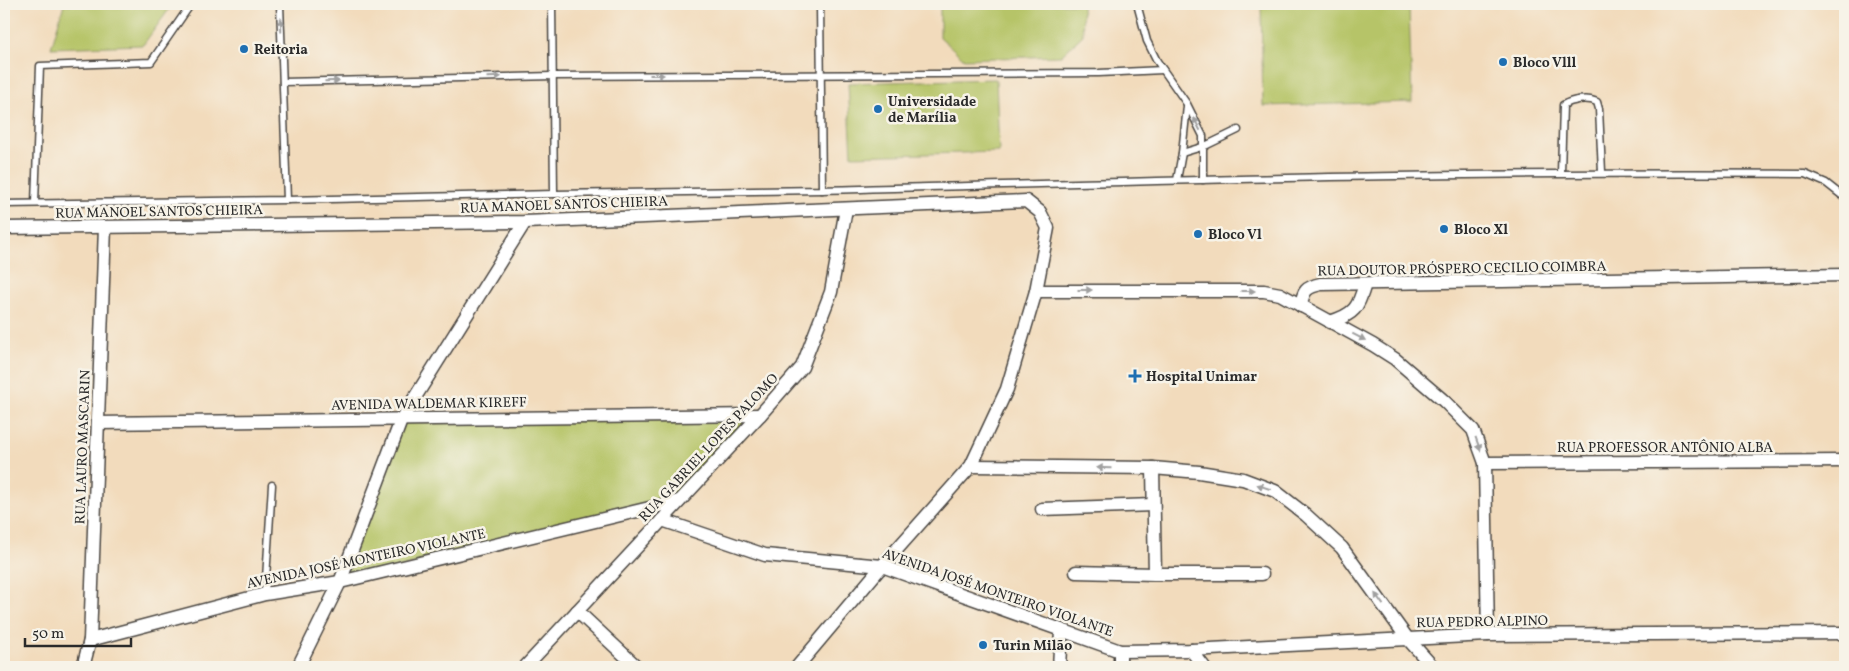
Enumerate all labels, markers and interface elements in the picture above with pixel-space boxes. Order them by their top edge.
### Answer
one-way arrow [277,17,285,33]
place label: Reitoria [254,41,308,60]
marker: Reitoria [238,43,250,55]
place label: Bloco Vlll [1513,54,1576,73]
marker: Bloco Vlll [1497,56,1509,68]
one-way arrow [649,71,665,79]
one-way arrow [486,73,502,81]
one-way arrow [324,76,340,84]
place label: Universidade de Marília [888,93,976,128]
marker: Universidade de Marília [872,103,884,115]
one-way arrow [1193,117,1201,132]
street label: RUA MANOEL SANTOS CHIEIRA [460,192,668,219]
street label: RUA MANOEL SANTOS CHIEIRA [55,201,263,224]
place label: Bloco Xl [1454,221,1508,240]
marker: Bloco Xl [1438,223,1450,235]
place label: Bloco Vl [1208,226,1262,245]
marker: Bloco Vl [1192,228,1204,240]
street label: RUA DOUTOR PRÓSPERO CECILIO COIMBRA [1317,256,1607,282]
one-way arrow [1077,286,1093,294]
one-way arrow [1240,287,1256,295]
one-way arrow [1352,333,1366,341]
place label: Hospital Unimar [1146,368,1257,387]
street label: RUA LAURO MASCARIN [71,369,96,525]
marker: Hospital Unimar [1128,369,1142,383]
street label: RUA GABRIEL LOPES PALOMO [635,370,783,527]
street label: AVENIDA WALDEMAR KIREFF [331,393,527,416]
one-way arrow [1474,437,1482,452]
street label: RUA PROFESSOR ANTÔNIO ALBA [1557,439,1773,458]
one-way arrow [1095,463,1111,471]
one-way arrow [1256,483,1271,491]
street label: AVENIDA JOSÉ MONTEIRO VIOLANTE [245,525,487,594]
street label: AVENIDA JOSÉ MONTEIRO VIOLANTE [879,545,1116,642]
one-way arrow [1374,592,1384,606]
street label: RUA PEDRO ALPINO [1416,612,1548,633]
scale bar [25,616,131,648]
text: 50 m [32,624,64,645]
place label: Turin Milão [993,637,1072,656]
marker: Turin Milão [977,639,989,651]

